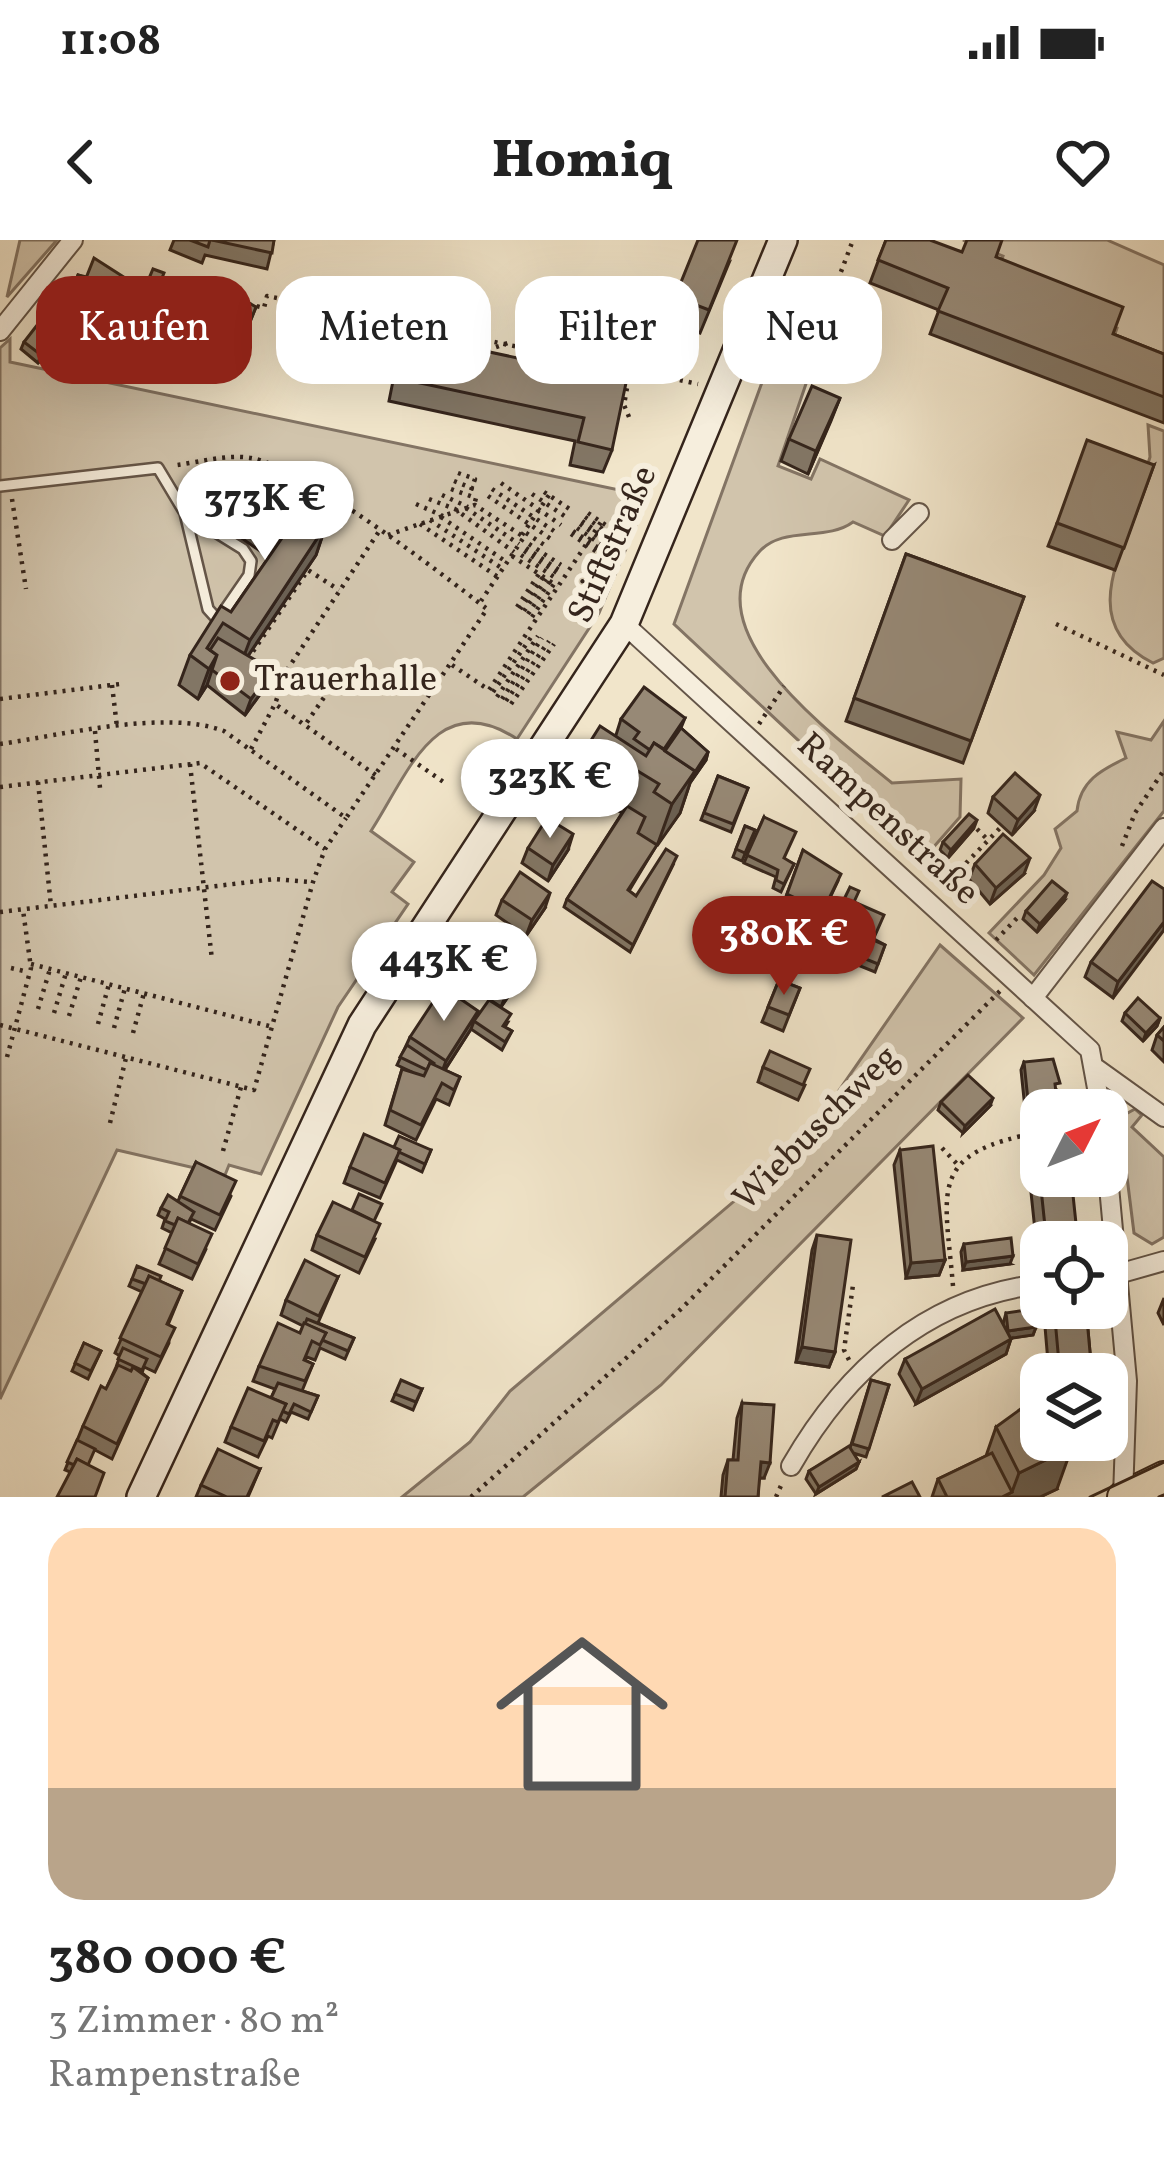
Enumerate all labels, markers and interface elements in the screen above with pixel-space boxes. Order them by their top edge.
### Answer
text: 11:08 [60,11,161,74]
text: Homiq [492,125,672,200]
icon: back [48,129,114,195]
icon: heart [1050,129,1116,195]
chip: Kaufen [36,276,252,384]
chip: Mieten [276,276,491,384]
chip: Filter [515,276,699,384]
chip: Neu [723,276,882,384]
street label: Stiftstraße [557,458,671,632]
pin: 373K € [167,461,363,563]
text: 373K € [204,473,326,527]
place label: Trauerhalle [254,656,437,706]
marker: Trauerhalle [217,668,243,694]
street label: Rampenstraße [785,722,989,918]
pin: 323K € [452,739,648,841]
text: 323K € [488,751,612,805]
pin: 380K € [686,896,882,998]
text: 380K € [719,908,849,962]
pin: 443K € [346,922,542,1024]
text: 443K € [379,934,509,988]
street label: Wiebuschweg [723,1035,911,1223]
north arrow [1020,1089,1128,1197]
map controls [1020,1089,1128,1461]
button: locate [1020,1221,1128,1329]
button: layers [1020,1353,1128,1461]
icon: home [474,1606,690,1822]
text: 380 000 € [48,1924,286,1995]
text: 3 Zimmer · 80 m² [48,1995,339,2049]
text: Rampenstraße [48,2049,301,2103]

